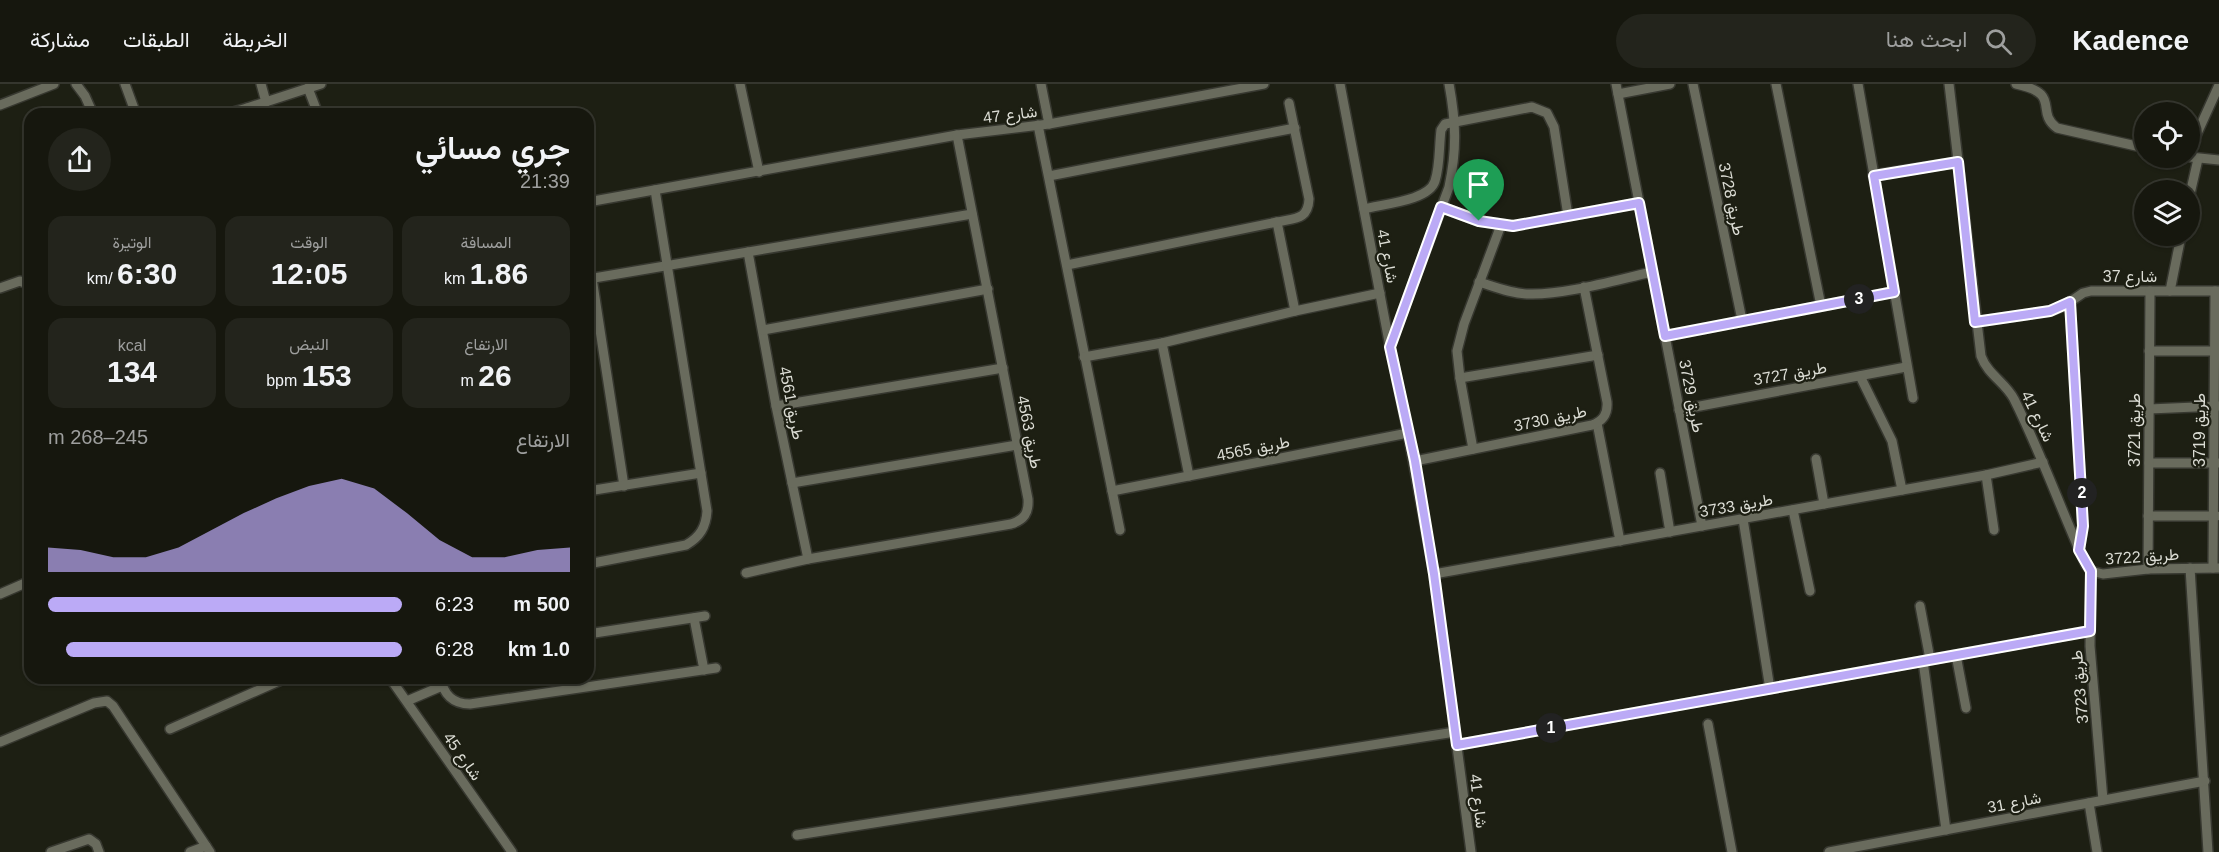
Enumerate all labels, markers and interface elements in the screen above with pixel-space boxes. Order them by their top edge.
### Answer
search box [1616,14,2036,68]
icon: search [1982,25,2015,58]
text: Kadence [2072,25,2189,56]
text: ابحث هنا [1886,27,1967,52]
text: مشاركة [30,28,90,51]
text: الطبقات [123,28,190,51]
text: الخريطة [223,28,288,51]
map controls [2134,102,2200,246]
button: locate [2134,102,2200,168]
street label: شارع 47 [982,103,1038,129]
button: share [48,128,111,191]
text: جري مسائي [415,129,570,166]
pin [1453,159,1504,221]
street label: طريق 3728 [1714,161,1748,237]
icon: arrive [1462,168,1495,201]
text: 21:39 [520,170,570,192]
button: layers [2134,180,2200,246]
street label: شارع 41 [1371,228,1401,285]
text: الوتيرة [112,234,152,251]
text: الوقت [290,234,328,251]
text: المسافة [461,234,511,251]
text: 6:30 [117,257,177,290]
text: 12:05 [271,257,347,290]
text: 1.86 [470,257,528,290]
street label: شارع 37 [2103,268,2157,288]
text: /km [87,270,117,287]
text: km [444,270,470,287]
pin: 3 [1844,284,1874,314]
text: 3 [1855,290,1863,307]
text: النبض [289,336,329,353]
text: الارتفاع [464,336,508,353]
text: kcal [118,337,146,354]
text: 134 [107,355,157,388]
street label: طريق 3729 [1674,358,1707,434]
text: 153 [302,359,352,392]
text: 26 [478,359,512,392]
street label: طريق 3727 [1752,359,1828,390]
street label: طريق 4561 [774,365,807,441]
text: bpm [266,372,302,389]
text: m [460,372,478,389]
street label: شارع 41 [2015,388,2057,446]
street label: طريق 3721 [2126,393,2145,467]
street label: طريق 3719 [2191,393,2210,467]
street label: طريق 4563 [1012,394,1045,470]
street label: طريق 3730 [1512,402,1588,436]
text: 245–268 m [48,426,148,448]
text: الارتفاع [516,429,570,451]
street label: طريق 4565 [1215,433,1291,466]
pin: 2 [2067,478,2097,508]
text: 2 [2078,484,2086,501]
street label: طريق 3733 [1698,491,1774,522]
street label: طريق 3722 [2105,545,2180,570]
text: 6:23 [435,593,474,615]
text: 500 m [513,593,570,615]
text: 6:28 [435,638,474,660]
text: 1.0 km [508,638,570,660]
street label: طريق 3723 [2068,649,2093,725]
pin: 1 [1536,713,1566,743]
text: 1 [1547,719,1555,736]
street label: شارع 45 [438,729,485,785]
street label: شارع 41 [1464,773,1490,829]
street label: شارع 31 [1986,789,2043,819]

